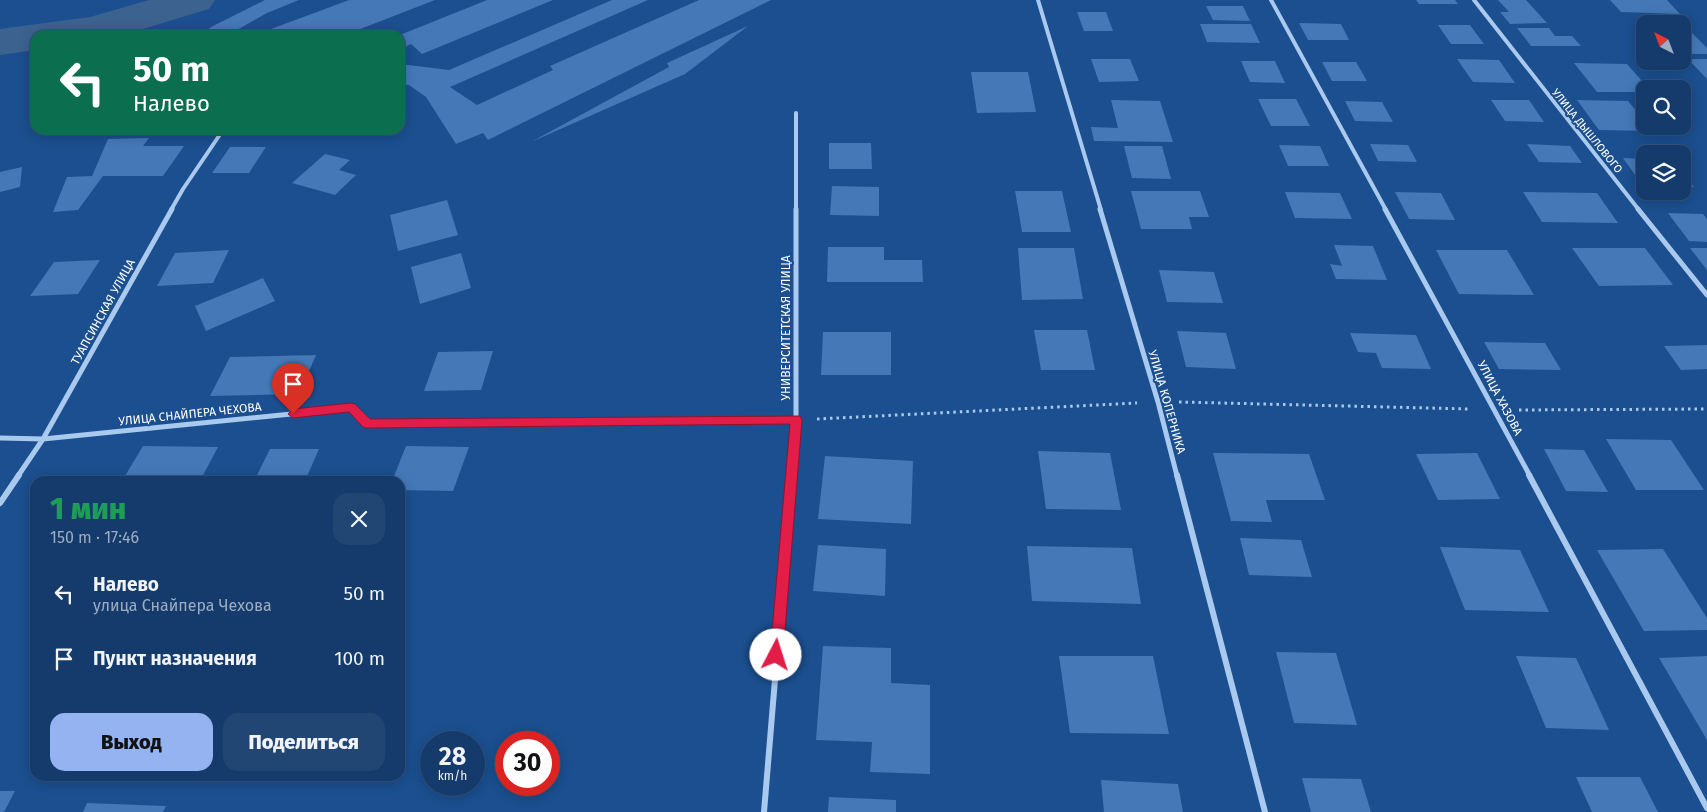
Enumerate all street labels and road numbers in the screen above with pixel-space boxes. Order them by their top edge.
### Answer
street label: УЛИЦА ДЫШЛОВОГО [1549,86,1625,176]
street label: УНИВЕРСИТЕТСКАЯ УЛИЦА [779,255,793,401]
street label: ТУАПСИНСКАЯ УЛИЦА [68,257,138,367]
street label: УЛИЦА КОПЕРНИКА [1145,348,1189,456]
street label: УЛИЦА ХАЗОВА [1474,358,1526,438]
street label: УЛИЦА СНАЙПЕРА ЧЕХОВА [118,399,262,428]

